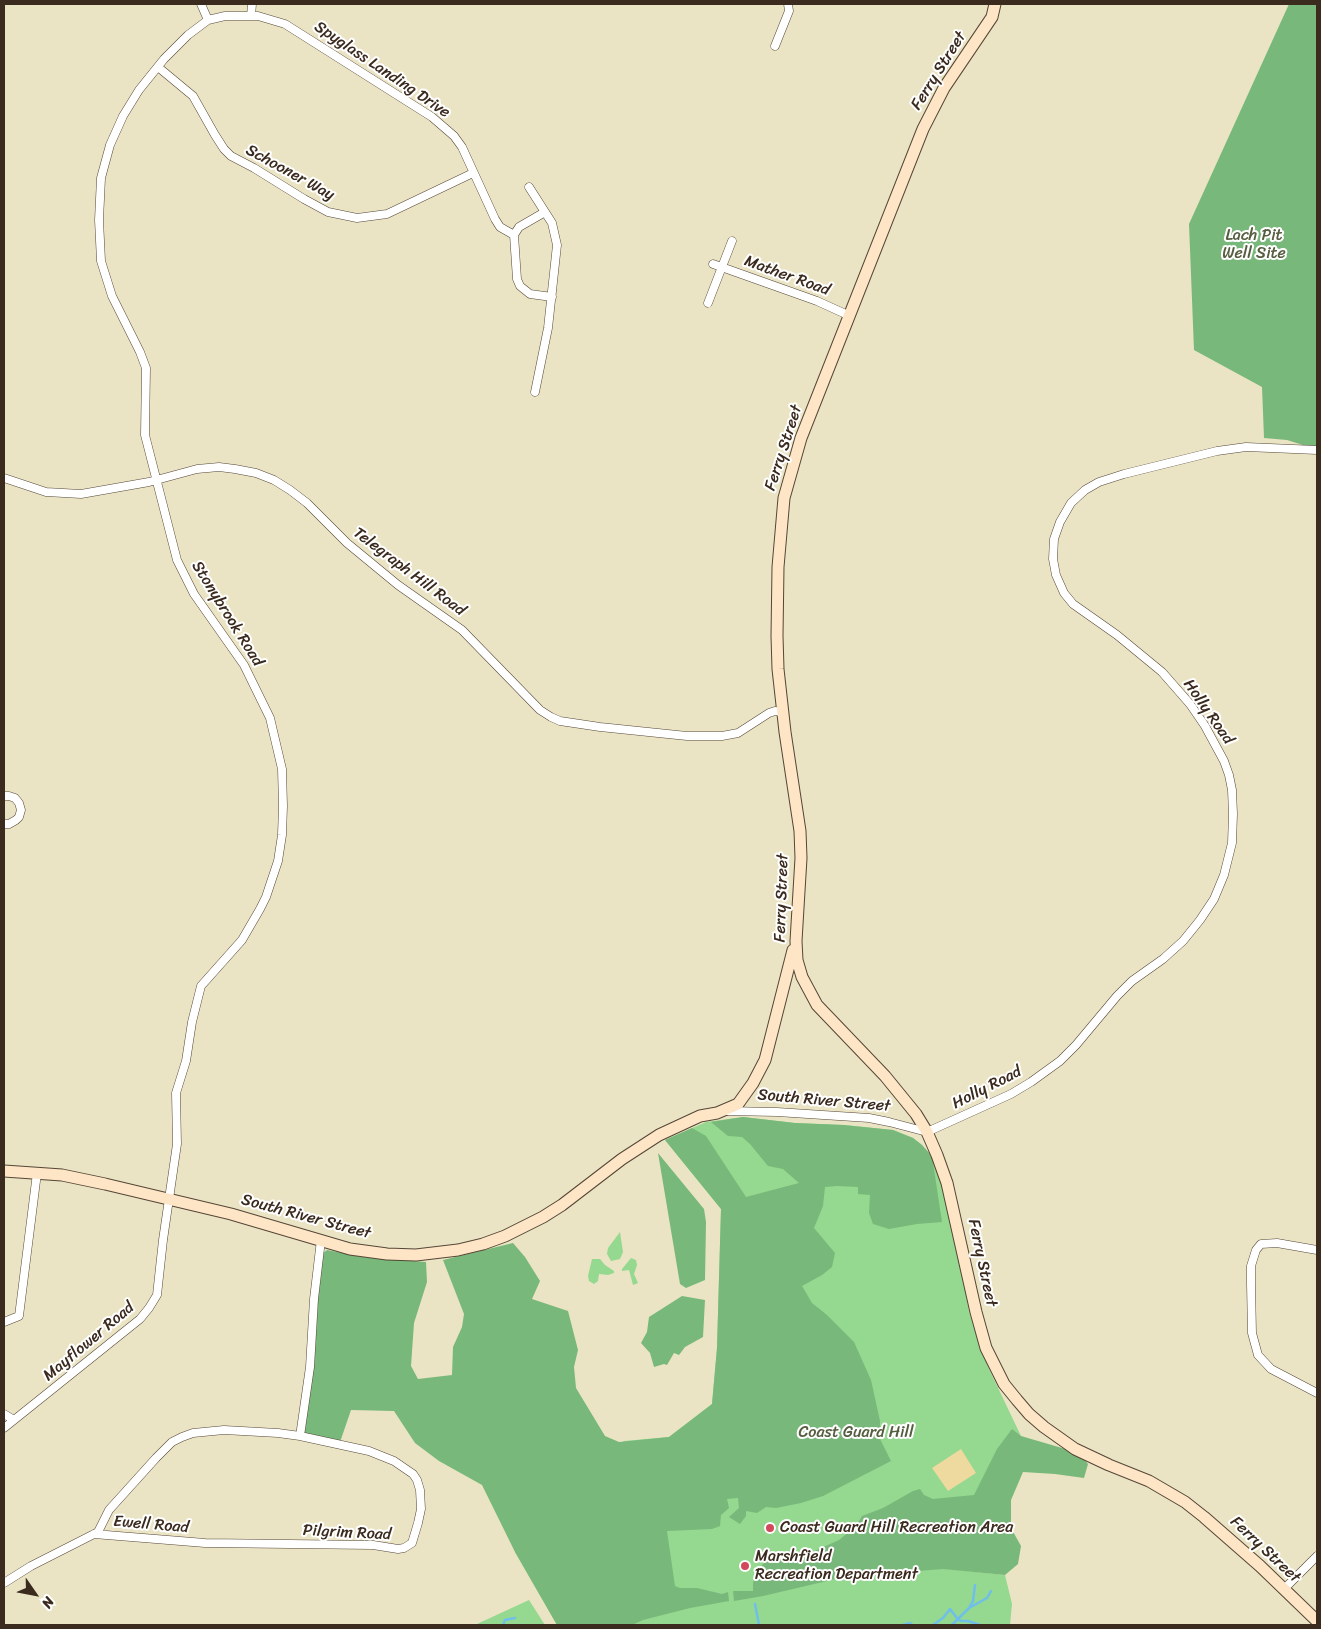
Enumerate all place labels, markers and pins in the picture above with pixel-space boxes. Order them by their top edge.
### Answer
place label: Coast Guard Hill Recreation Area [780,1518,1013,1538]
marker: Coast Guard Hill Recreation Area [764,1522,776,1534]
place label: Marshfield Recreation Department [755,1547,918,1585]
marker: Marshfield Recreation Department [739,1560,751,1572]

